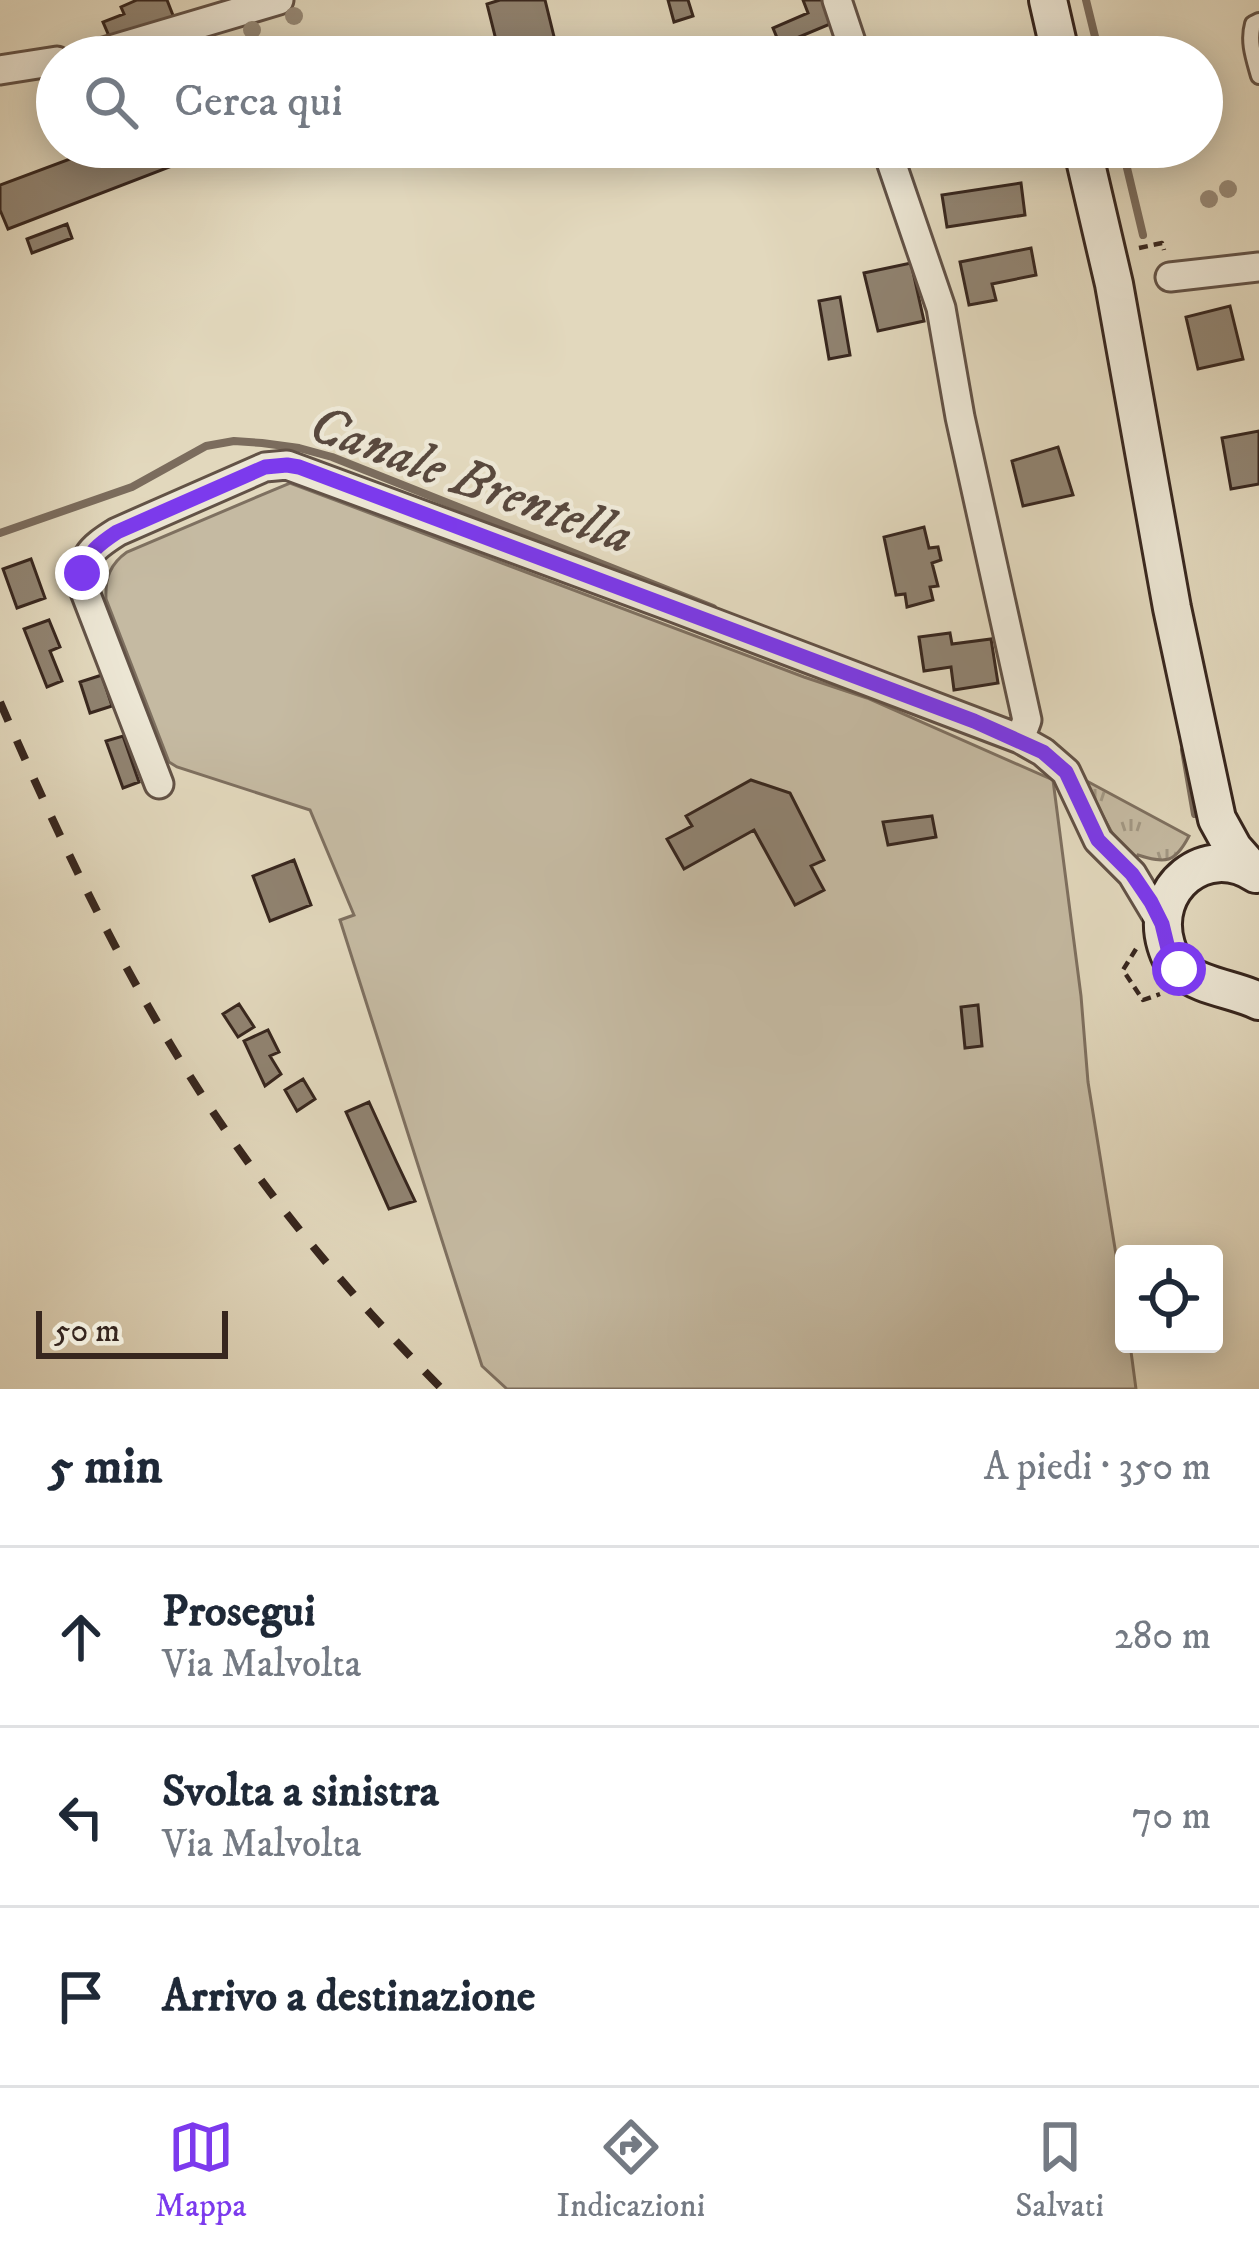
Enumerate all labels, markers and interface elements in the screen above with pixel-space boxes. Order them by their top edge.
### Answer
search box [36,36,1223,168]
icon: search [78,69,144,135]
text: Cerca qui [174,74,343,130]
water label: Canale Brentella [300,392,642,571]
route end [55,546,109,600]
route start [1152,942,1206,996]
map controls [1115,1245,1223,1353]
button: locate [1115,1245,1223,1353]
scale bar [36,1305,228,1358]
text: 50 m [54,1311,120,1352]
text: 5 min [48,1435,162,1499]
text: A piedi · 350 m [984,1443,1211,1492]
text: Prosegui [162,1584,316,1640]
icon: ahead [48,1604,114,1670]
text: 280 m [1114,1612,1211,1661]
text: Via Malvolta [162,1640,361,1689]
text: Svolta a sinistra [162,1764,439,1820]
icon: left [48,1784,114,1850]
text: 70 m [1132,1792,1211,1841]
text: Via Malvolta [162,1820,361,1869]
icon: arrive [48,1964,114,2030]
text: Arrivo a destinazione [162,1969,535,2025]
tab: Mappa [155,2114,246,2227]
tab: Indicazioni [557,2114,705,2227]
tab: Salvati [1015,2114,1104,2227]

